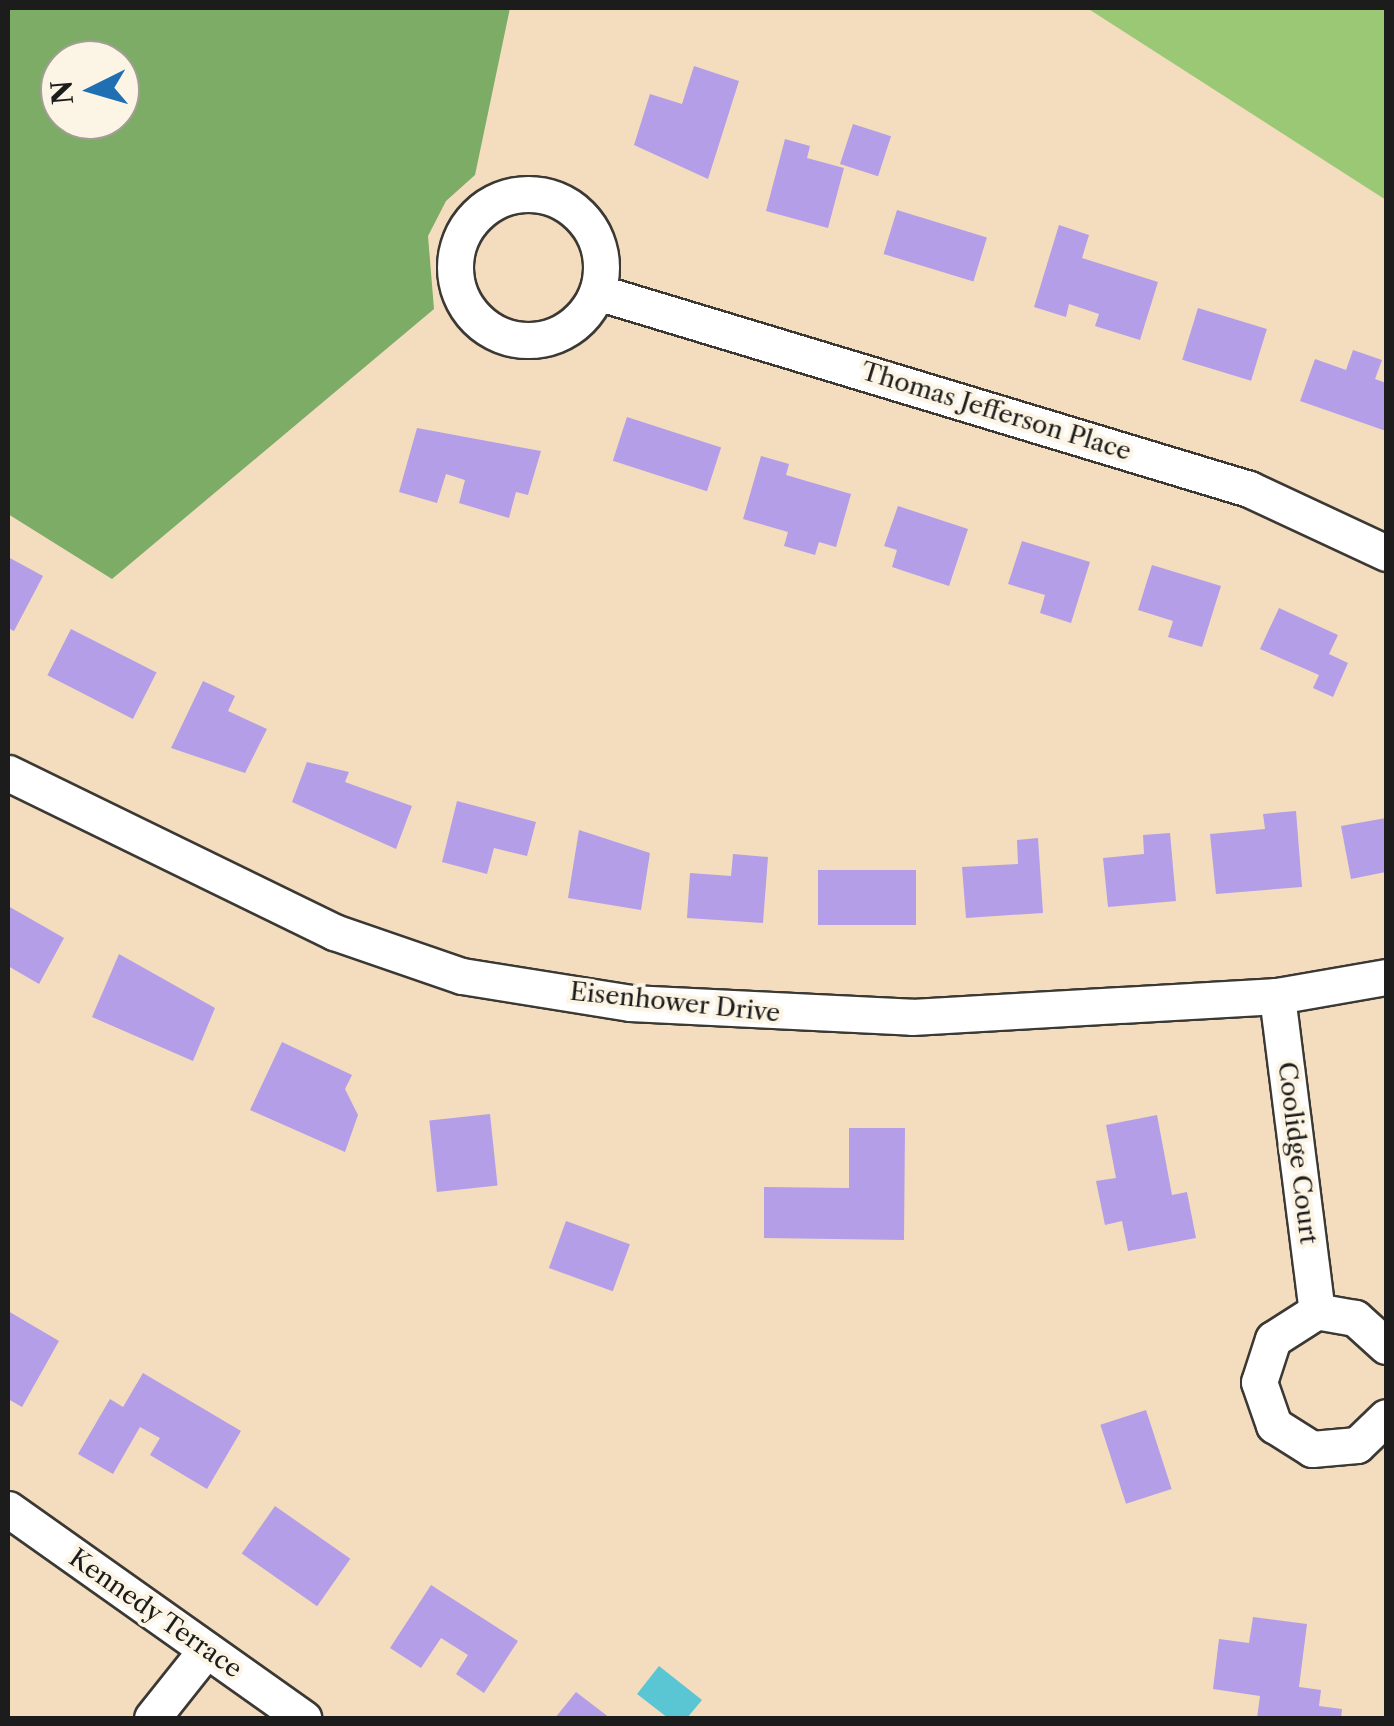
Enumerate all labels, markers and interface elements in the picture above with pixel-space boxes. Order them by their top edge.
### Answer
north arrow [40,40,140,140]
text: N [44,79,80,106]
street label: Thomas Jefferson Place [858,357,1134,467]
street label: Eisenhower Drive [568,977,782,1029]
street label: Coolidge Court [1271,1060,1323,1246]
street label: Kennedy Terrace [62,1543,248,1685]

